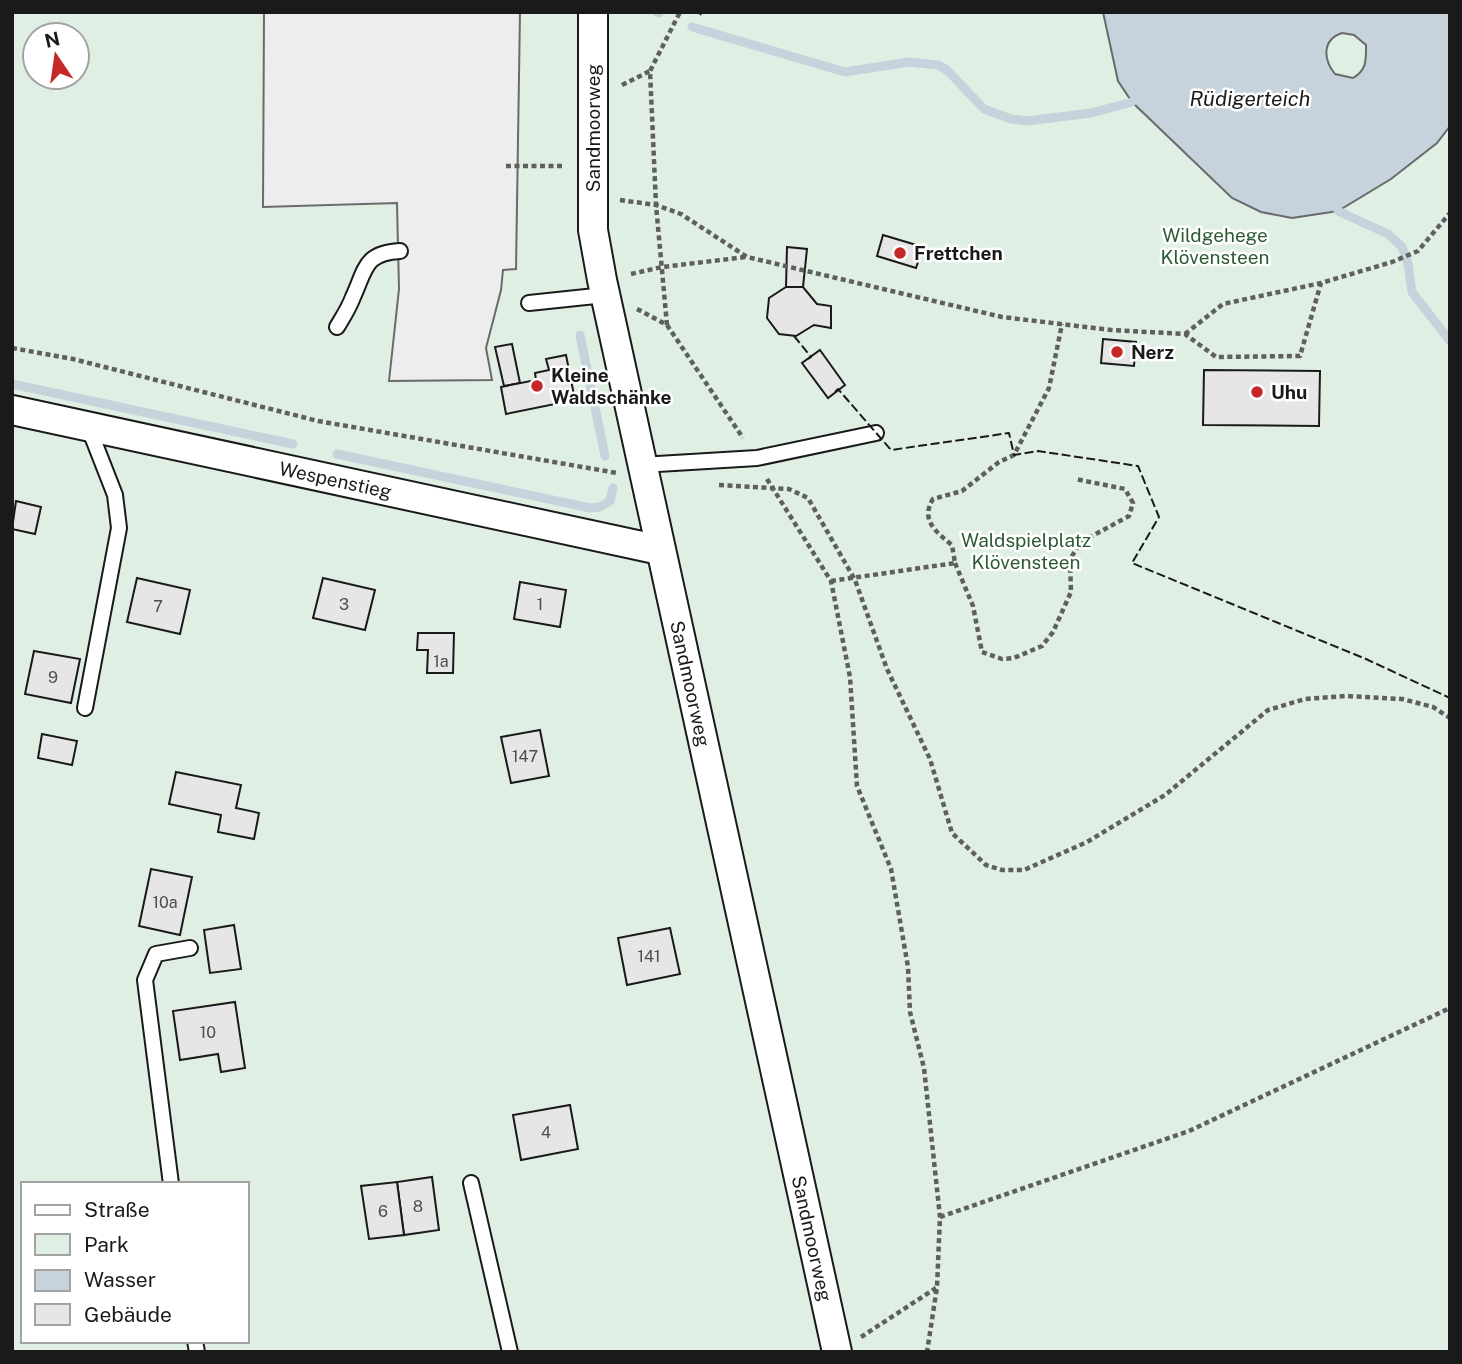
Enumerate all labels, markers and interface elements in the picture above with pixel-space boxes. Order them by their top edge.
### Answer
north arrow [21,21,91,91]
text: N [42,27,62,52]
street label: Sandmoorweg [582,64,604,192]
water label: Rüdigerteich [1190,86,1310,111]
park label: Wildgehege Klövensteen [1161,224,1269,268]
place label: Frettchen [914,242,1003,264]
marker: Frettchen [892,245,908,261]
place label: Nerz [1131,341,1174,363]
marker: Nerz [1109,344,1125,360]
place label: Kleine Waldschänke [551,364,671,408]
marker: Kleine Waldschänke [529,378,545,394]
place label: Uhu [1271,381,1307,403]
marker: Uhu [1249,384,1265,400]
street label: Wespenstieg [277,457,394,503]
park label: Waldspielplatz Klövensteen [961,529,1091,573]
house number: 3 [339,595,349,614]
house number: 1 [537,595,543,614]
house number: 7 [153,597,163,616]
street label: Sandmoorweg [666,619,715,749]
house number: 1a [433,652,449,671]
house number: 9 [48,668,58,687]
house number: 147 [512,747,538,766]
house number: 10a [152,893,178,912]
house number: 141 [637,947,661,966]
house number: 10 [200,1023,216,1042]
house number: 4 [541,1123,551,1142]
street label: Sandmoorweg [788,1173,837,1304]
legend [21,1182,248,1343]
text: Straße [84,1197,150,1222]
house number: 8 [413,1197,423,1216]
house number: 6 [378,1202,388,1221]
text: Park [84,1232,129,1257]
text: Wasser [84,1267,156,1292]
text: Gebäude [84,1302,172,1327]

